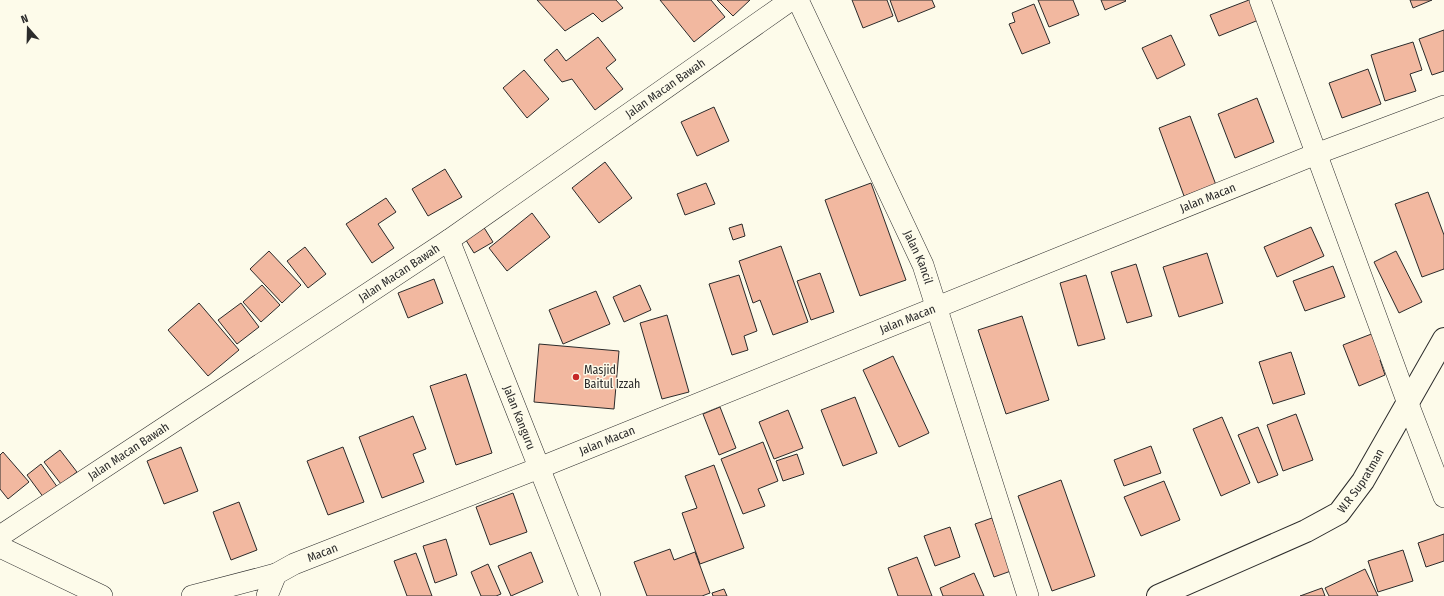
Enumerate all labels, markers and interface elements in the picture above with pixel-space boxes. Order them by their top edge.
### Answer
north arrow [8,8,48,48]
text: N [19,12,30,26]
street label: Jalan Macan Bawah [623,55,708,121]
street label: Jalan Macan [1178,180,1238,215]
street label: Jalan Kancil [901,228,936,286]
street label: Jalan Macan Bawah [356,241,442,305]
street label: Jalan Macan [878,302,937,337]
place label: Masjid Baitul Izzah [584,363,640,391]
marker: Masjid Baitul Izzah [571,372,581,382]
street label: Jalan Kanguru [500,383,538,452]
street label: Jalan Macan Bawah [85,420,172,483]
street label: Jalan Macan [577,423,637,458]
street label: W.R Supratman [1334,446,1387,516]
street label: Macan [305,541,340,565]

